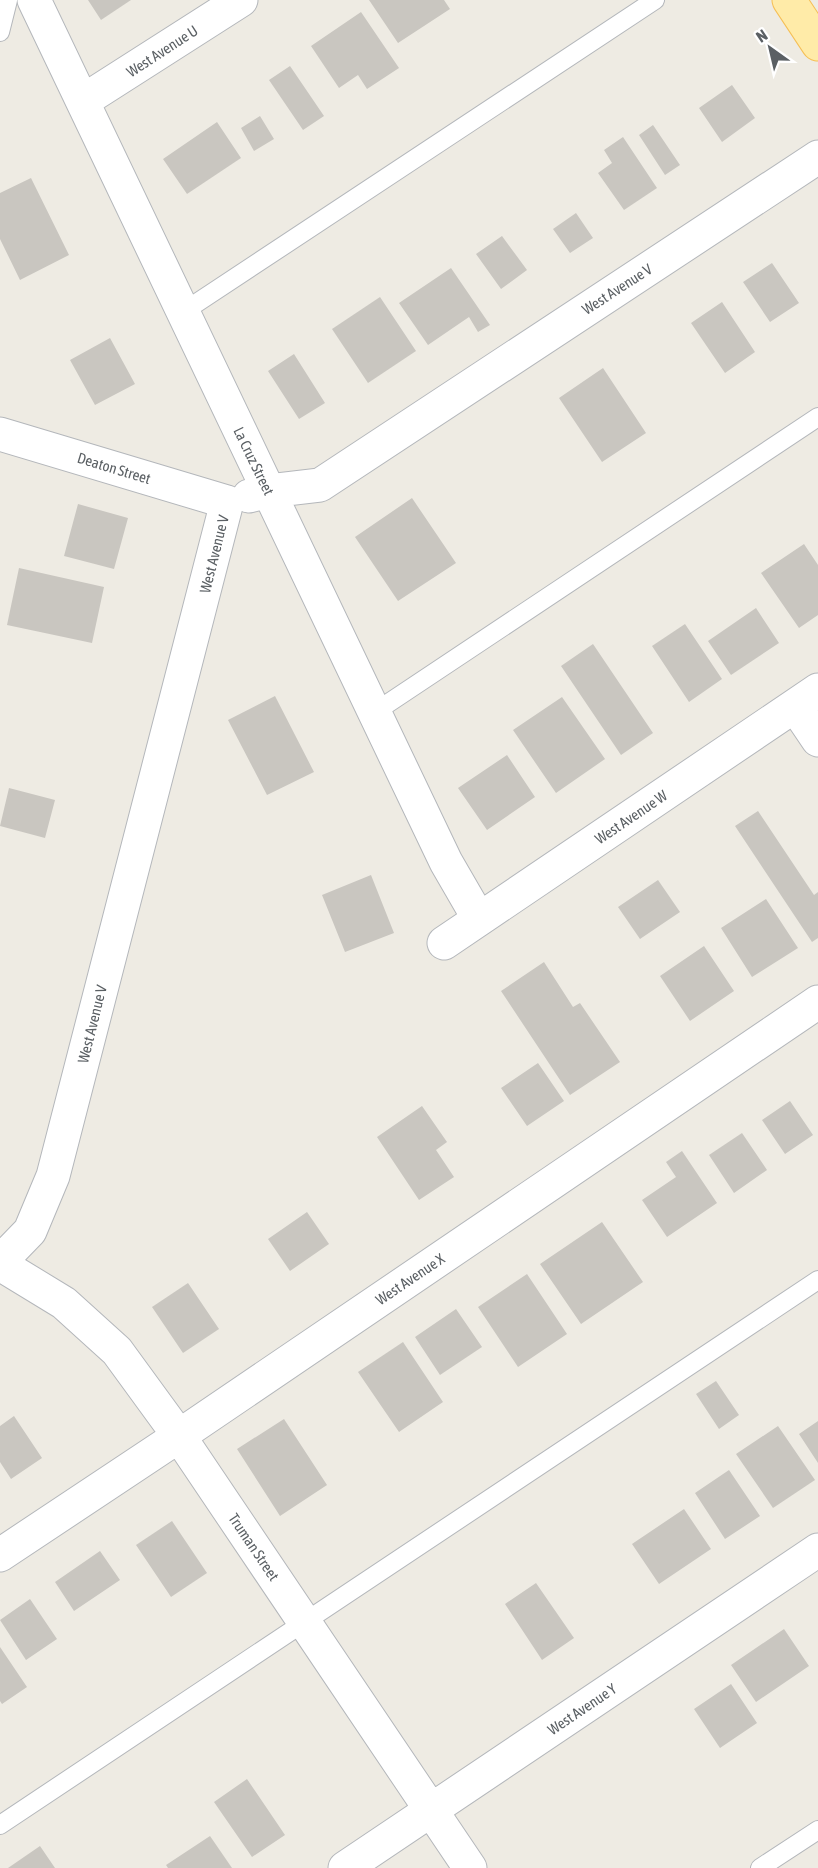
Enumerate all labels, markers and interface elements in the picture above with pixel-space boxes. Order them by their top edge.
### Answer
north arrow [740,18,800,78]
street label: West Avenue U [123,22,201,80]
text: N [753,25,771,46]
street label: West Avenue V [579,260,656,318]
street label: La Cruz Street [230,424,278,498]
street label: Deaton Street [75,449,153,487]
street label: West Avenue V [196,513,232,595]
street label: West Avenue W [592,787,670,847]
street label: West Avenue V [74,983,110,1065]
street label: West Avenue X [372,1250,448,1308]
street label: Truman Street [225,1510,283,1584]
street label: West Avenue Y [544,1680,620,1738]

